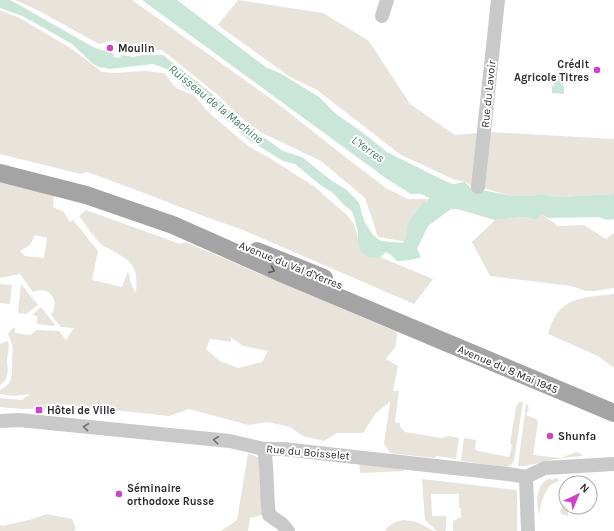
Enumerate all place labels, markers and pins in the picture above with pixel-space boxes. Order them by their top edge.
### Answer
place label: Moulin [118,42,155,55]
marker: Moulin [105,43,115,53]
place label: Crédit Agricole Titres [514,58,590,84]
marker: Crédit Agricole Titres [592,65,602,75]
place label: Hôtel de Ville [47,404,116,417]
marker: Hôtel de Ville [34,405,44,415]
place label: Shunfa [558,430,596,443]
marker: Shunfa [545,431,555,441]
place label: Séminaire orthodoxe Russe [127,482,214,508]
marker: Séminaire orthodoxe Russe [114,489,124,499]

